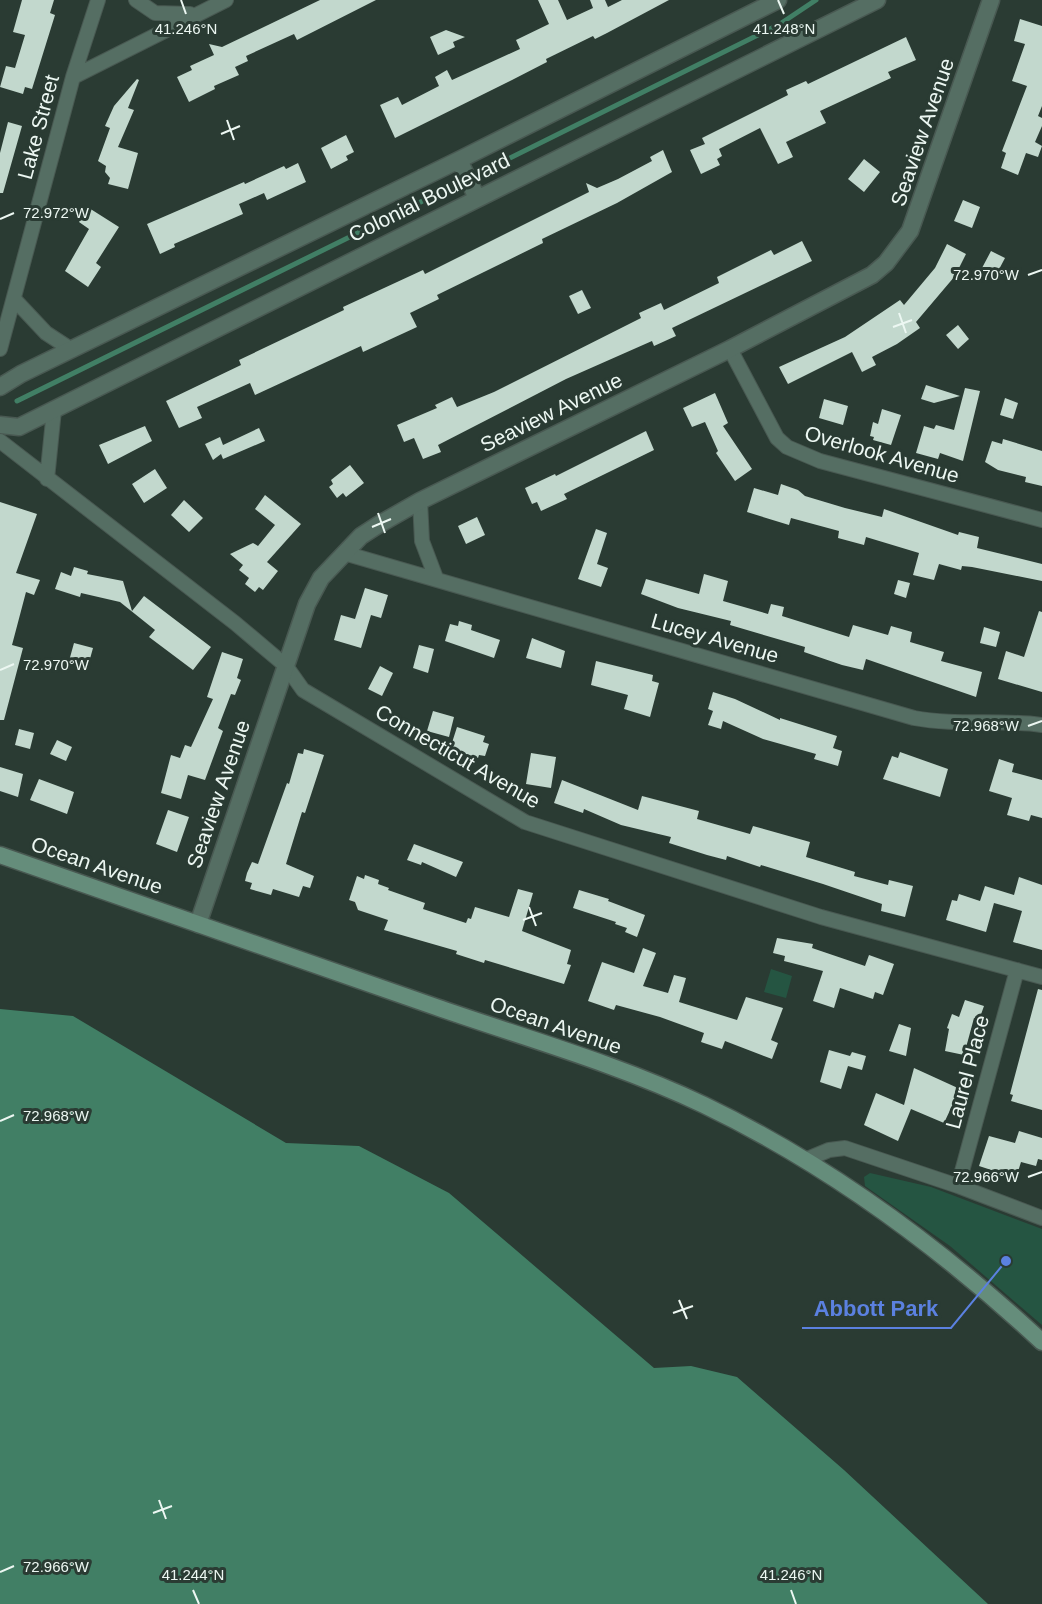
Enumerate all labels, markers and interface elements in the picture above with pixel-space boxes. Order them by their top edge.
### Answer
text: 41.246°N [155,20,217,37]
text: 41.248°N [753,20,815,37]
street label: Seaview Avenue [886,55,958,209]
street label: Lake Street [13,72,63,182]
street label: Colonial Boulevard [345,148,513,246]
text: 72.972°W [23,204,90,221]
text: 72.970°W [953,266,1020,283]
street label: Seaview Avenue [476,368,626,456]
street label: Overlook Avenue [802,421,962,487]
street label: Lucey Avenue [649,609,781,667]
text: 72.970°W [23,656,90,673]
street label: Connecticut Avenue [372,699,544,813]
street label: Seaview Avenue [182,717,254,871]
text: 72.968°W [953,717,1020,734]
street label: Ocean Avenue [28,832,166,898]
street label: Ocean Avenue [487,992,625,1058]
street label: Laurel Place [941,1013,993,1131]
text: 72.968°W [23,1107,90,1124]
text: 72.966°W [953,1168,1020,1185]
callout: Abbott Park [802,1288,951,1328]
text: Abbott Park [814,1296,939,1321]
text: 72.966°W [23,1558,90,1575]
text: 41.244°N [162,1566,224,1583]
text: 41.246°N [760,1566,822,1583]

